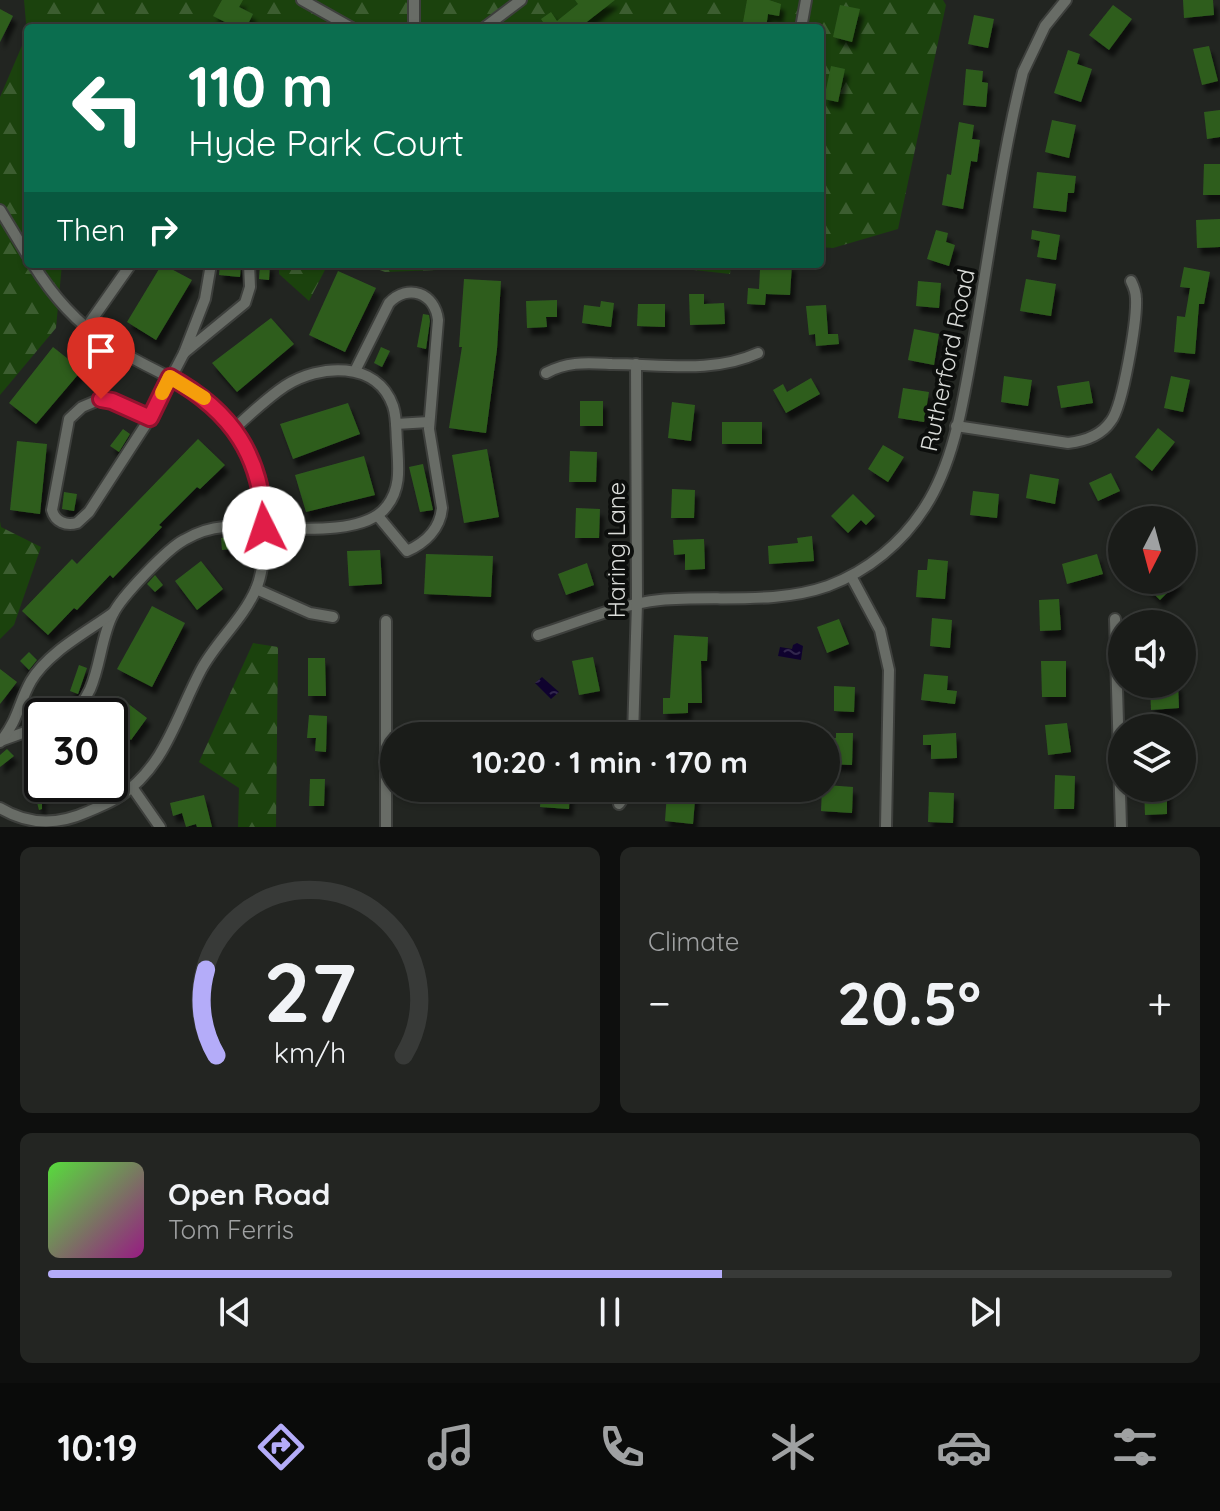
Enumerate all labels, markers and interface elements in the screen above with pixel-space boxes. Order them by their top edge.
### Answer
text: 110 m [188,51,333,121]
icon: left [56,56,160,160]
text: Hyde Park Court [188,120,464,165]
icon: right [141,208,185,252]
text: Then [56,211,125,249]
street label: Rutherford Road [913,266,981,454]
pin [67,317,135,399]
icon: arrive [79,329,123,373]
street label: Haring Lane [601,482,631,618]
position arrow [222,486,306,570]
north arrow [1108,506,1196,594]
map controls [1108,506,1196,802]
button: sound [1108,610,1196,698]
speed limit sign: 30 [24,698,128,802]
button: layers [1108,714,1196,802]
text: 10:20 · 1 min · 170 m [472,743,748,781]
text: Climate [648,925,739,958]
text: 27 [263,939,357,1043]
text: 20.5° [837,965,981,1040]
text: − [648,975,671,1030]
text: + [1147,975,1172,1030]
text: km/h [274,1034,346,1070]
text: Open Road [168,1175,330,1213]
text: Tom Ferris [168,1213,294,1246]
icon: previous [213,1290,257,1334]
icon: pause [588,1290,632,1334]
icon: next [963,1290,1007,1334]
icon: directions [253,1419,309,1475]
icon: music [423,1419,479,1475]
icon: phone [594,1419,650,1475]
icon: climate [765,1419,821,1475]
icon: car [936,1419,992,1475]
icon: filters [1107,1419,1163,1475]
text: 10:19 [57,1425,138,1470]

